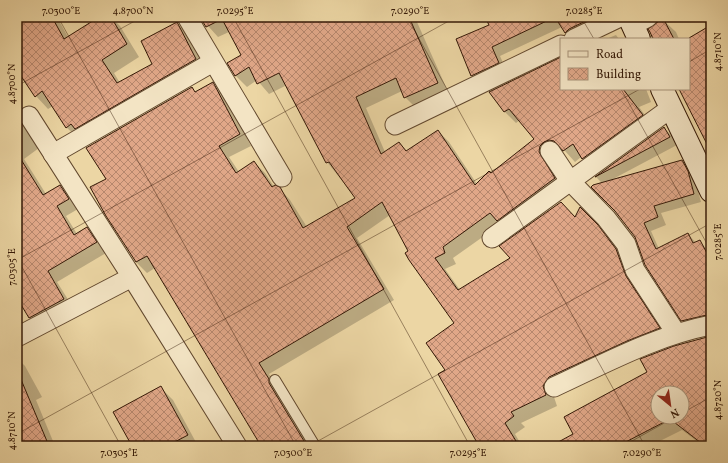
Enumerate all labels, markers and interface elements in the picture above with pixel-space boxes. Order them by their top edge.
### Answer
text: 7.0300°E [42,4,80,18]
text: 4.8700°N [112,4,154,18]
text: 7.0295°E [216,4,254,18]
text: 7.0290°E [391,4,429,18]
text: 7.0285°E [565,4,603,18]
text: 4.8710°N [711,32,725,72]
legend [560,38,690,90]
text: Road [596,47,623,63]
text: 4.8700°N [5,63,19,105]
text: Building [596,67,641,83]
text: 7.0285°E [711,223,725,261]
text: 7.0305°E [5,248,19,286]
text: 4.8720°N [711,379,725,420]
north arrow [650,385,690,425]
text: N [667,404,681,421]
text: 4.8710°N [5,411,19,451]
text: 7.0305°E [100,446,138,460]
text: 7.0300°E [274,446,312,460]
text: 7.0295°E [449,446,487,460]
text: 7.0290°E [623,446,661,460]

